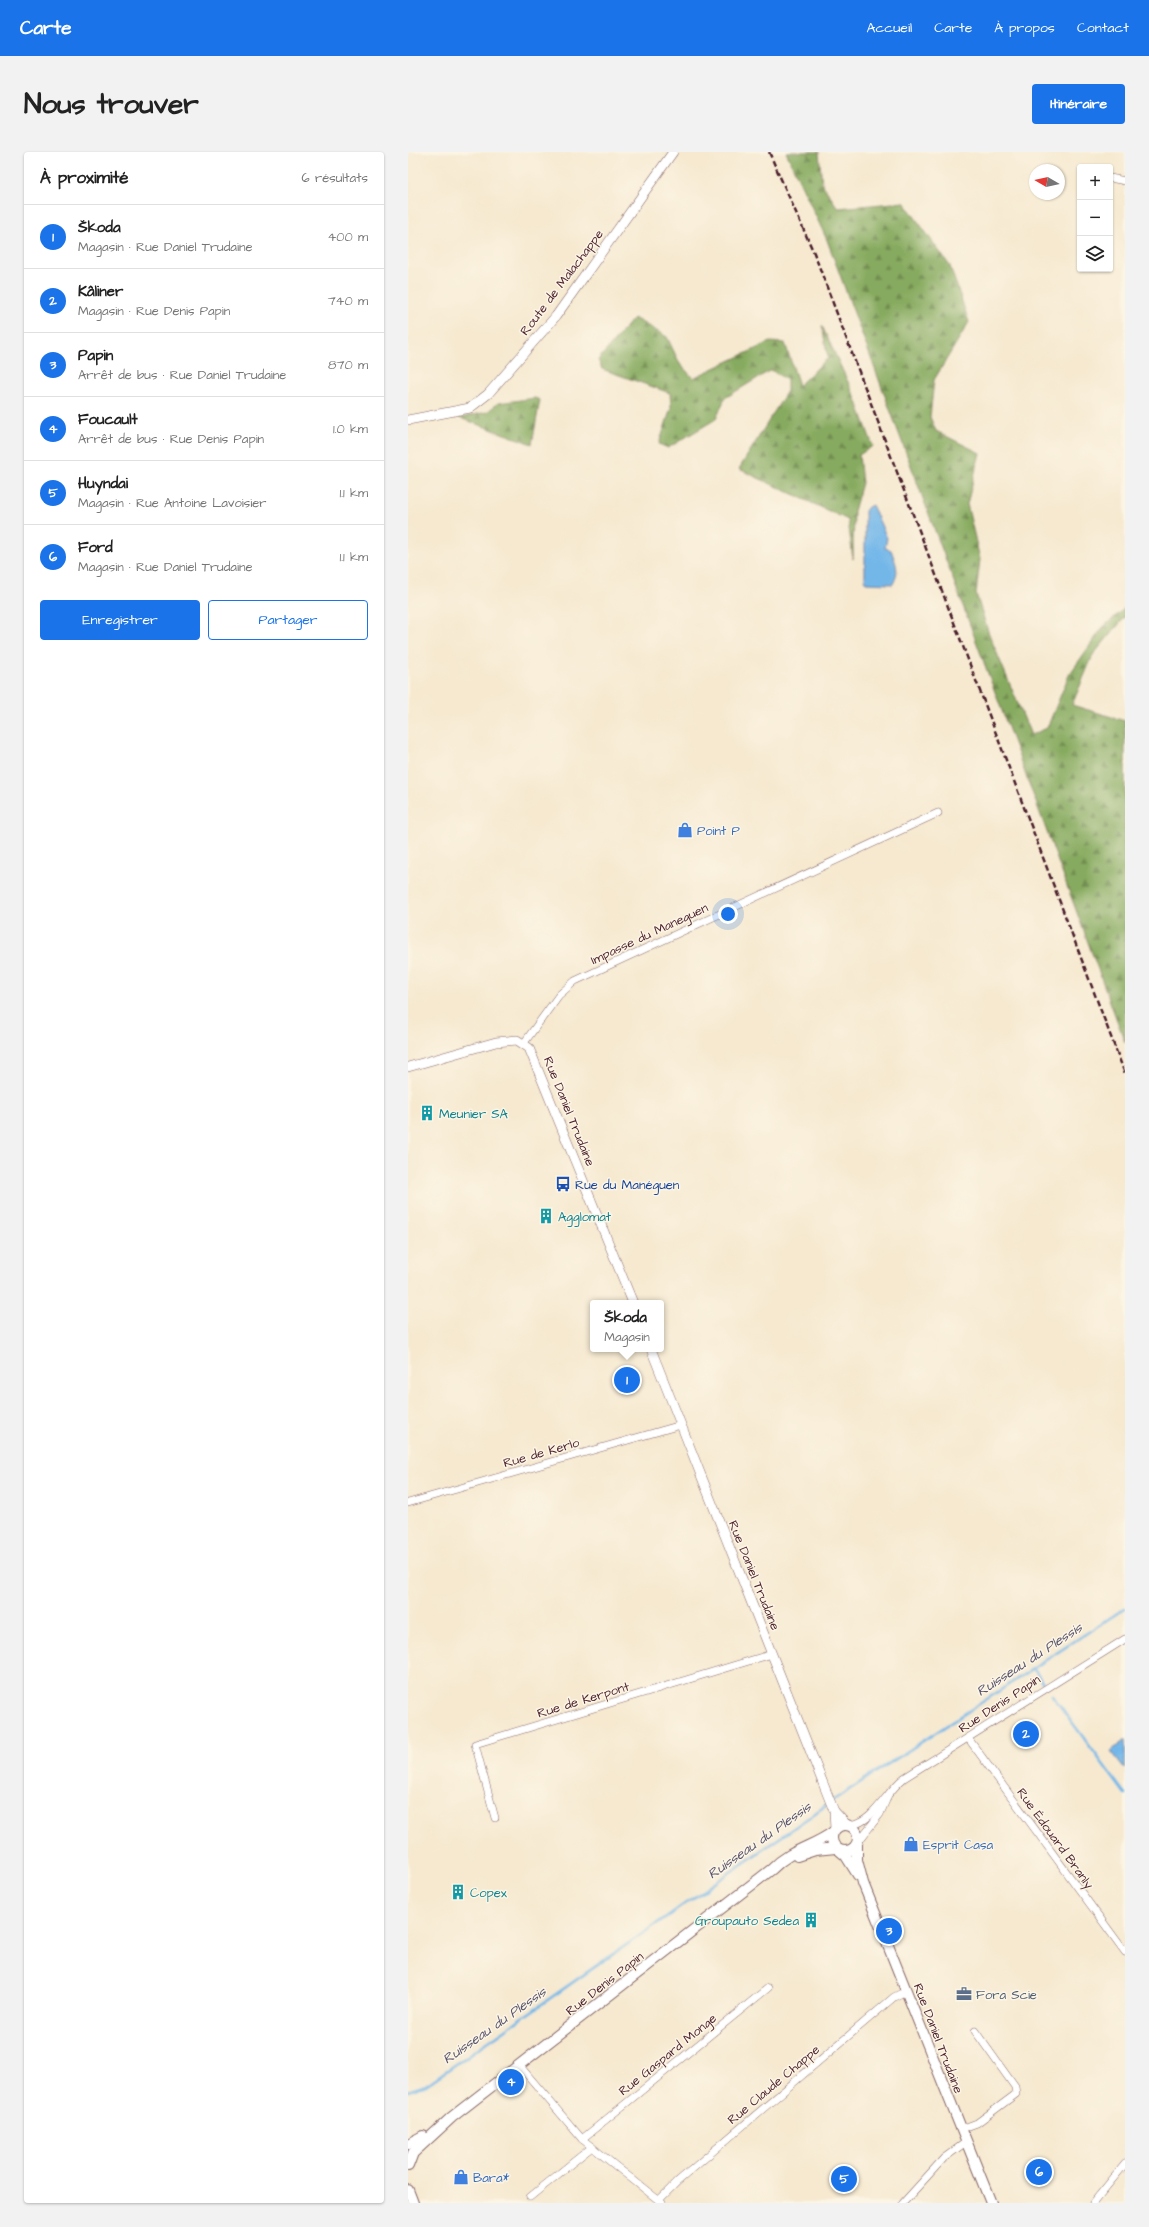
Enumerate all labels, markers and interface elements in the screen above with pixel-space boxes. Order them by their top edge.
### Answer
text: Carte [20,15,72,42]
text: Accueil [867,18,912,38]
text: Carte [934,18,972,38]
text: À propos [994,18,1055,38]
text: Contact [1077,18,1129,38]
button: Itinéraire [1032,84,1125,124]
text: Nous trouver [24,85,199,124]
north arrow [1029,164,1065,200]
map controls [1077,164,1113,272]
button: + [1077,164,1113,200]
text: À proximité [40,166,129,190]
text: 6 résultats [302,169,368,187]
button: − [1077,200,1113,236]
text: Škoda [78,217,121,238]
street label: Route de Malachappe [516,226,608,339]
text: 1 [52,228,54,246]
text: 400 m [327,228,368,246]
button: layers [1077,236,1113,272]
text: Magasin · Rue Daniel Trudaine [78,238,252,256]
text: Kâliner [78,281,123,302]
text: 2 [49,292,57,310]
text: 740 m [328,292,368,310]
text: Magasin · Rue Denis Papin [78,302,230,320]
text: Papin [78,345,113,366]
text: 3 [50,356,56,374]
text: 870 m [328,356,368,374]
text: Arrêt de bus · Rue Daniel Trudaine [78,366,286,384]
text: Foucault [78,409,138,430]
text: 4 [49,420,57,438]
text: 1.0 km [333,420,368,438]
text: Arrêt de bus · Rue Denis Papin [78,430,264,448]
text: Huyndai [78,473,128,494]
text: 5 [48,484,58,502]
text: 1.1 km [340,484,368,502]
text: Magasin · Rue Antoine Lavoisier [78,494,266,512]
text: Ford [78,537,113,558]
text: 6 [49,548,57,566]
text: 1.1 km [340,548,368,566]
text: Magasin · Rue Daniel Trudaine [78,558,252,576]
button: Enregistrer [40,600,200,640]
button: Partager [208,600,368,640]
shop icon: Point P [676,821,694,839]
place label: Point P [697,822,741,840]
street label: Impasse du Maneguen [588,899,712,970]
your location [718,904,738,924]
street label: Rue Daniel Trudaine [539,1054,599,1169]
building icon: Meunier SA [418,1104,436,1122]
place label: Meunier SA [439,1105,509,1123]
bus stop icon: Rue du Manéguen [554,1175,572,1193]
place label: Rue du Manéguen [575,1176,680,1195]
building icon: Agglomat [537,1207,555,1225]
place label: Agglomat [558,1208,612,1227]
popup [590,1300,664,1352]
text: Škoda [604,1307,647,1328]
text: Magasin [604,1328,650,1346]
pin: 1 [614,1365,640,1395]
street label: Rue de Kerlo [501,1433,582,1472]
street label: Rue Daniel Trudaine [724,1518,784,1633]
water label: Ruisseau du Plessis [973,1618,1087,1702]
street label: Rue Denis Papin [955,1670,1044,1737]
street label: Rue de Kerpont [535,1677,632,1723]
pin: 2 [1013,1719,1039,1749]
street label: Rue Édouard Branly [1012,1784,1098,1893]
water label: Ruisseau du Plessis [704,1797,816,1884]
shop icon: Esprit Casa [902,1835,920,1853]
place label: Esprit Casa [923,1836,993,1854]
building icon: Copex [449,1883,467,1901]
place label: Copex [470,1884,508,1902]
building icon: Groupauto Sedea [802,1911,820,1929]
place label: Groupauto Sedea [695,1912,799,1930]
pin: 3 [876,1916,902,1946]
street label: Rue Denis Papin [562,1947,648,2020]
street label: Rue Daniel Trudaine [909,1981,967,2096]
water label: Ruisseau du Plessis [439,1982,551,2069]
office icon: Fora Scie [955,1985,973,2003]
place label: Fora Scie [976,1986,1037,2004]
street label: Rue Gaspard Monge [615,2010,721,2101]
street label: Rue Claude Chappe [724,2041,824,2129]
pin: 4 [498,2067,524,2097]
pin: 6 [1026,2157,1052,2187]
pin: 5 [831,2164,857,2194]
shop icon: Bara* [452,2168,470,2186]
place label: Bara* [473,2169,510,2187]

